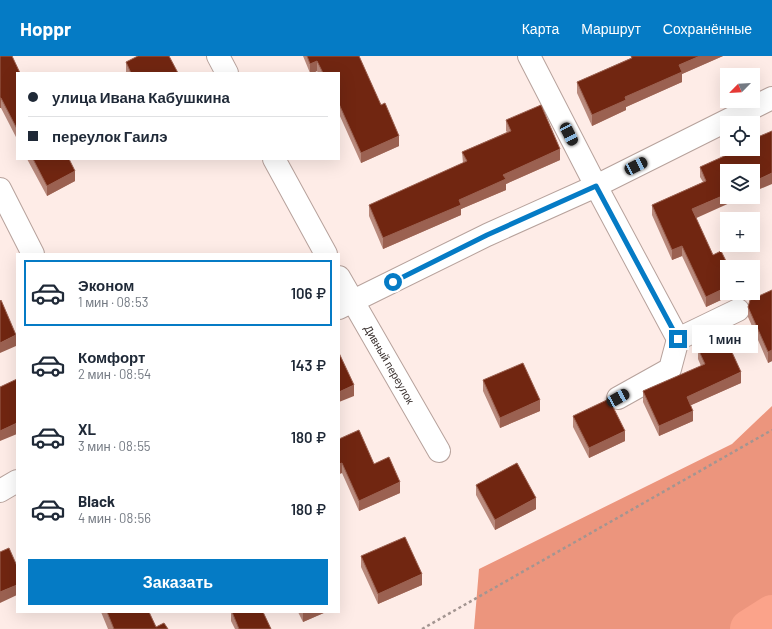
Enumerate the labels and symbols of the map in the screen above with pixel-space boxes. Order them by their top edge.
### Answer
north arrow [720,68,760,108]
car [558,121,580,147]
car [623,155,649,177]
route start [384,273,402,291]
street label: Дивный переулок [362,323,418,406]
callout: 1 мин [692,325,758,353]
route end [669,330,687,348]
car [605,387,631,409]

